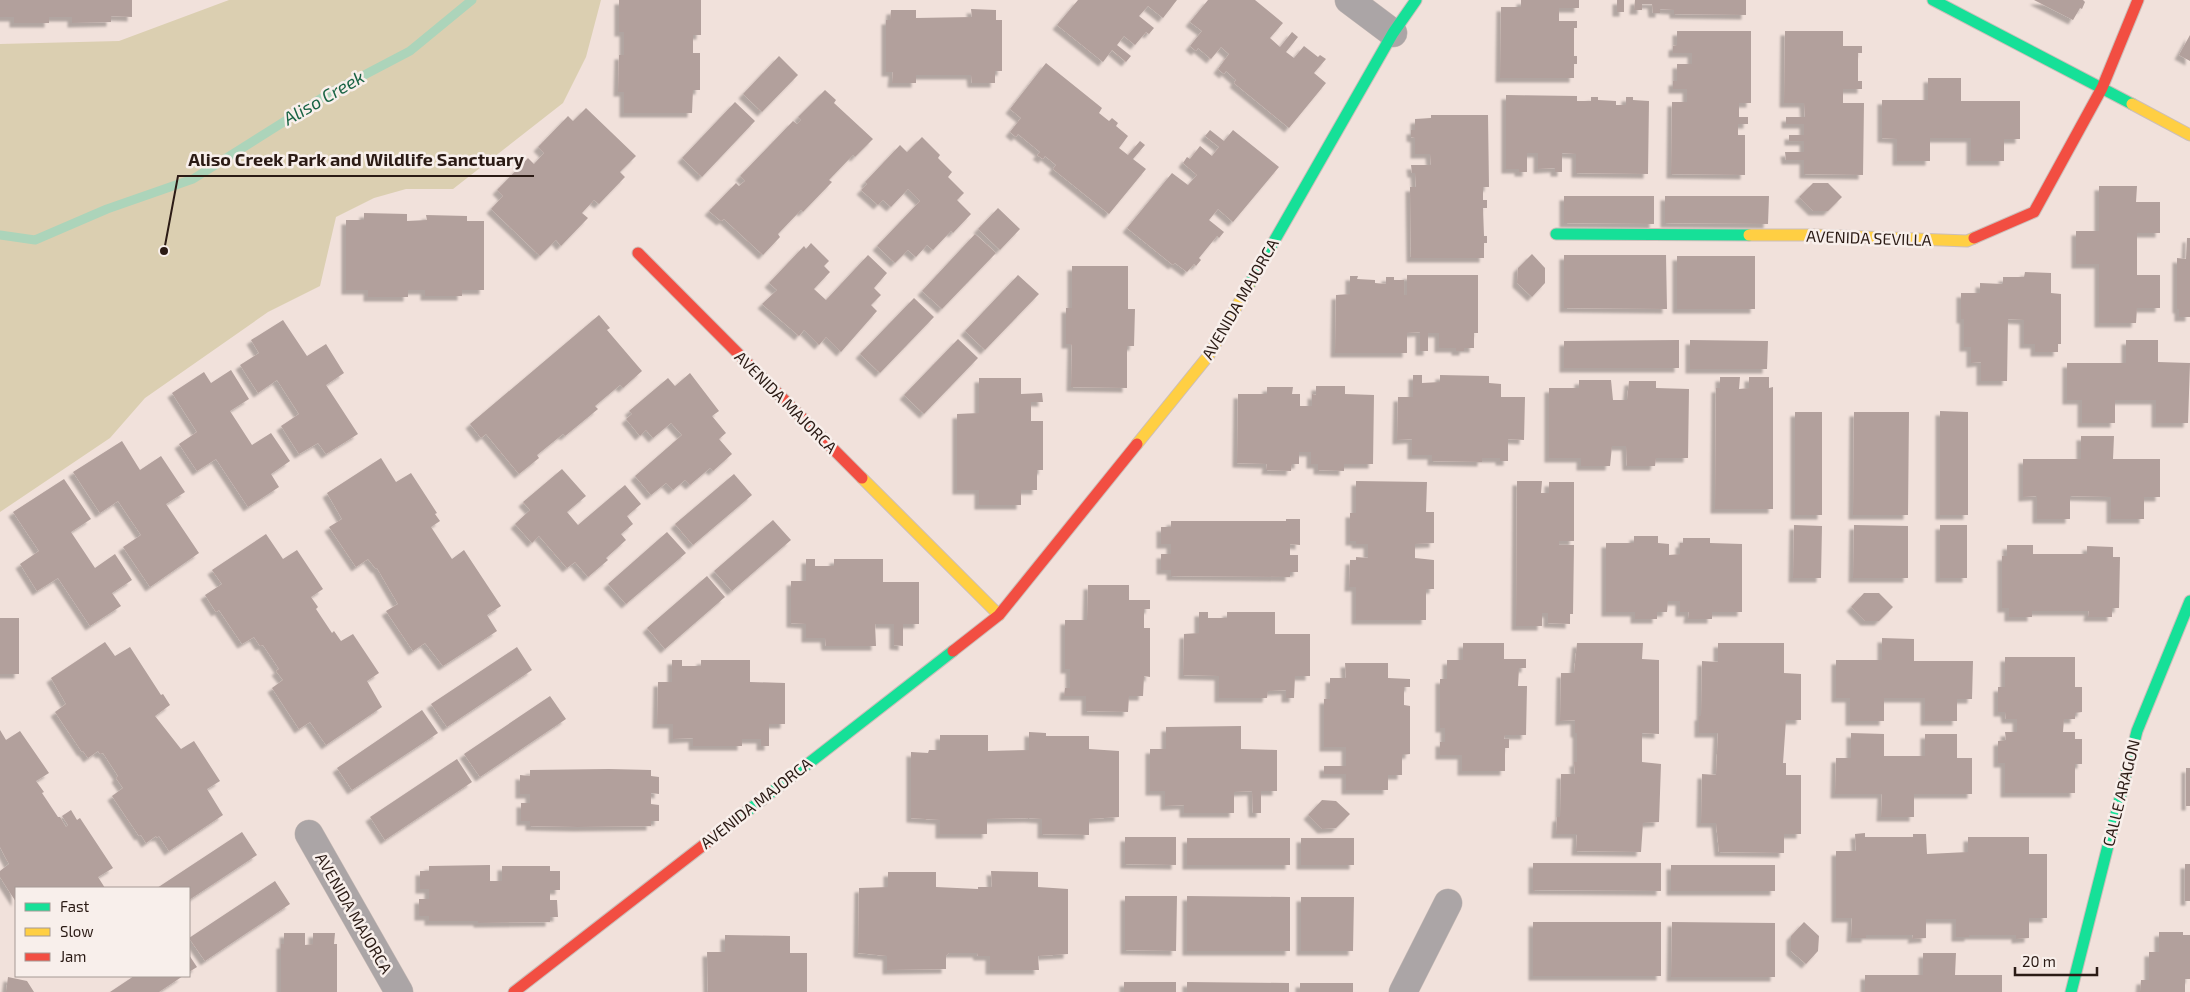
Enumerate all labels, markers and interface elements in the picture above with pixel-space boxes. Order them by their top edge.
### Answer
water label: Aliso Creek [278,65,368,130]
callout: Aliso Creek Park and Wildlife Sanctuary [178,143,534,176]
text: Aliso Creek Park and Wildlife Sanctuary [188,148,525,170]
street label: AVENIDA SEVILLA [1806,226,1932,249]
street label: AVENIDA MAJORCA [1197,235,1282,363]
street label: AVENIDA MAJORCA [731,347,841,457]
street label: CALLE ARAGON [2098,737,2143,848]
street label: AVENIDA MAJORCA [696,753,815,852]
street label: AVENIDA MAJORCA [312,849,397,977]
legend [15,887,190,977]
text: Fast [60,897,90,915]
text: Slow [60,922,94,940]
scale bar [2015,944,2098,976]
text: Jam [60,947,86,965]
text: 20 m [2022,952,2056,970]

